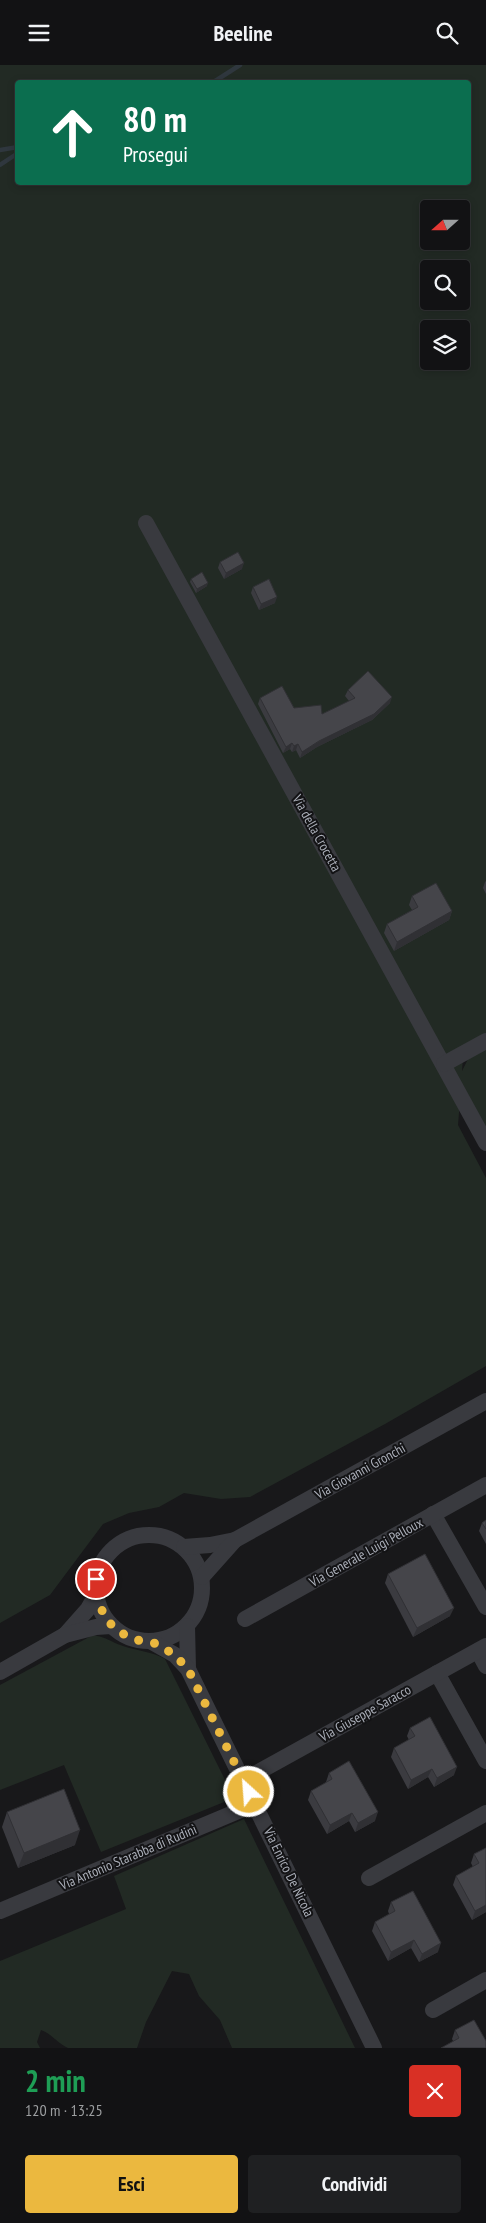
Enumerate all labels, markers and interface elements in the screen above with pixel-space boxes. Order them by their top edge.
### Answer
icon: menu [25,19,53,47]
text: Beeline [213,19,273,47]
icon: search [433,19,461,47]
text: 80 m [123,96,187,142]
icon: ahead [40,100,105,165]
text: Prosegui [123,140,188,168]
north arrow [420,200,470,250]
map controls [420,200,470,370]
button: search [420,260,470,310]
button: layers [420,320,470,370]
street label: Via della Crocetta [288,791,345,875]
street label: Via Giovanni Gronchi [311,1439,408,1504]
street label: Via Generale Luigi Pelloux [305,1513,426,1591]
pin [75,1558,117,1600]
icon: arrive [82,1565,110,1593]
street label: Via Giuseppe Saracco [315,1680,414,1746]
position arrow [222,1765,274,1817]
street label: Via Antonio Starabba di Rudinì [56,1820,199,1894]
street label: Via Enrico De Nicola [259,1823,318,1920]
text: 2 min [25,2061,86,2100]
button: close [409,2065,461,2117]
text: 120 m · 13:25 [25,2100,103,2120]
button: Esci [25,2155,238,2213]
button: Condividi [248,2155,461,2213]

